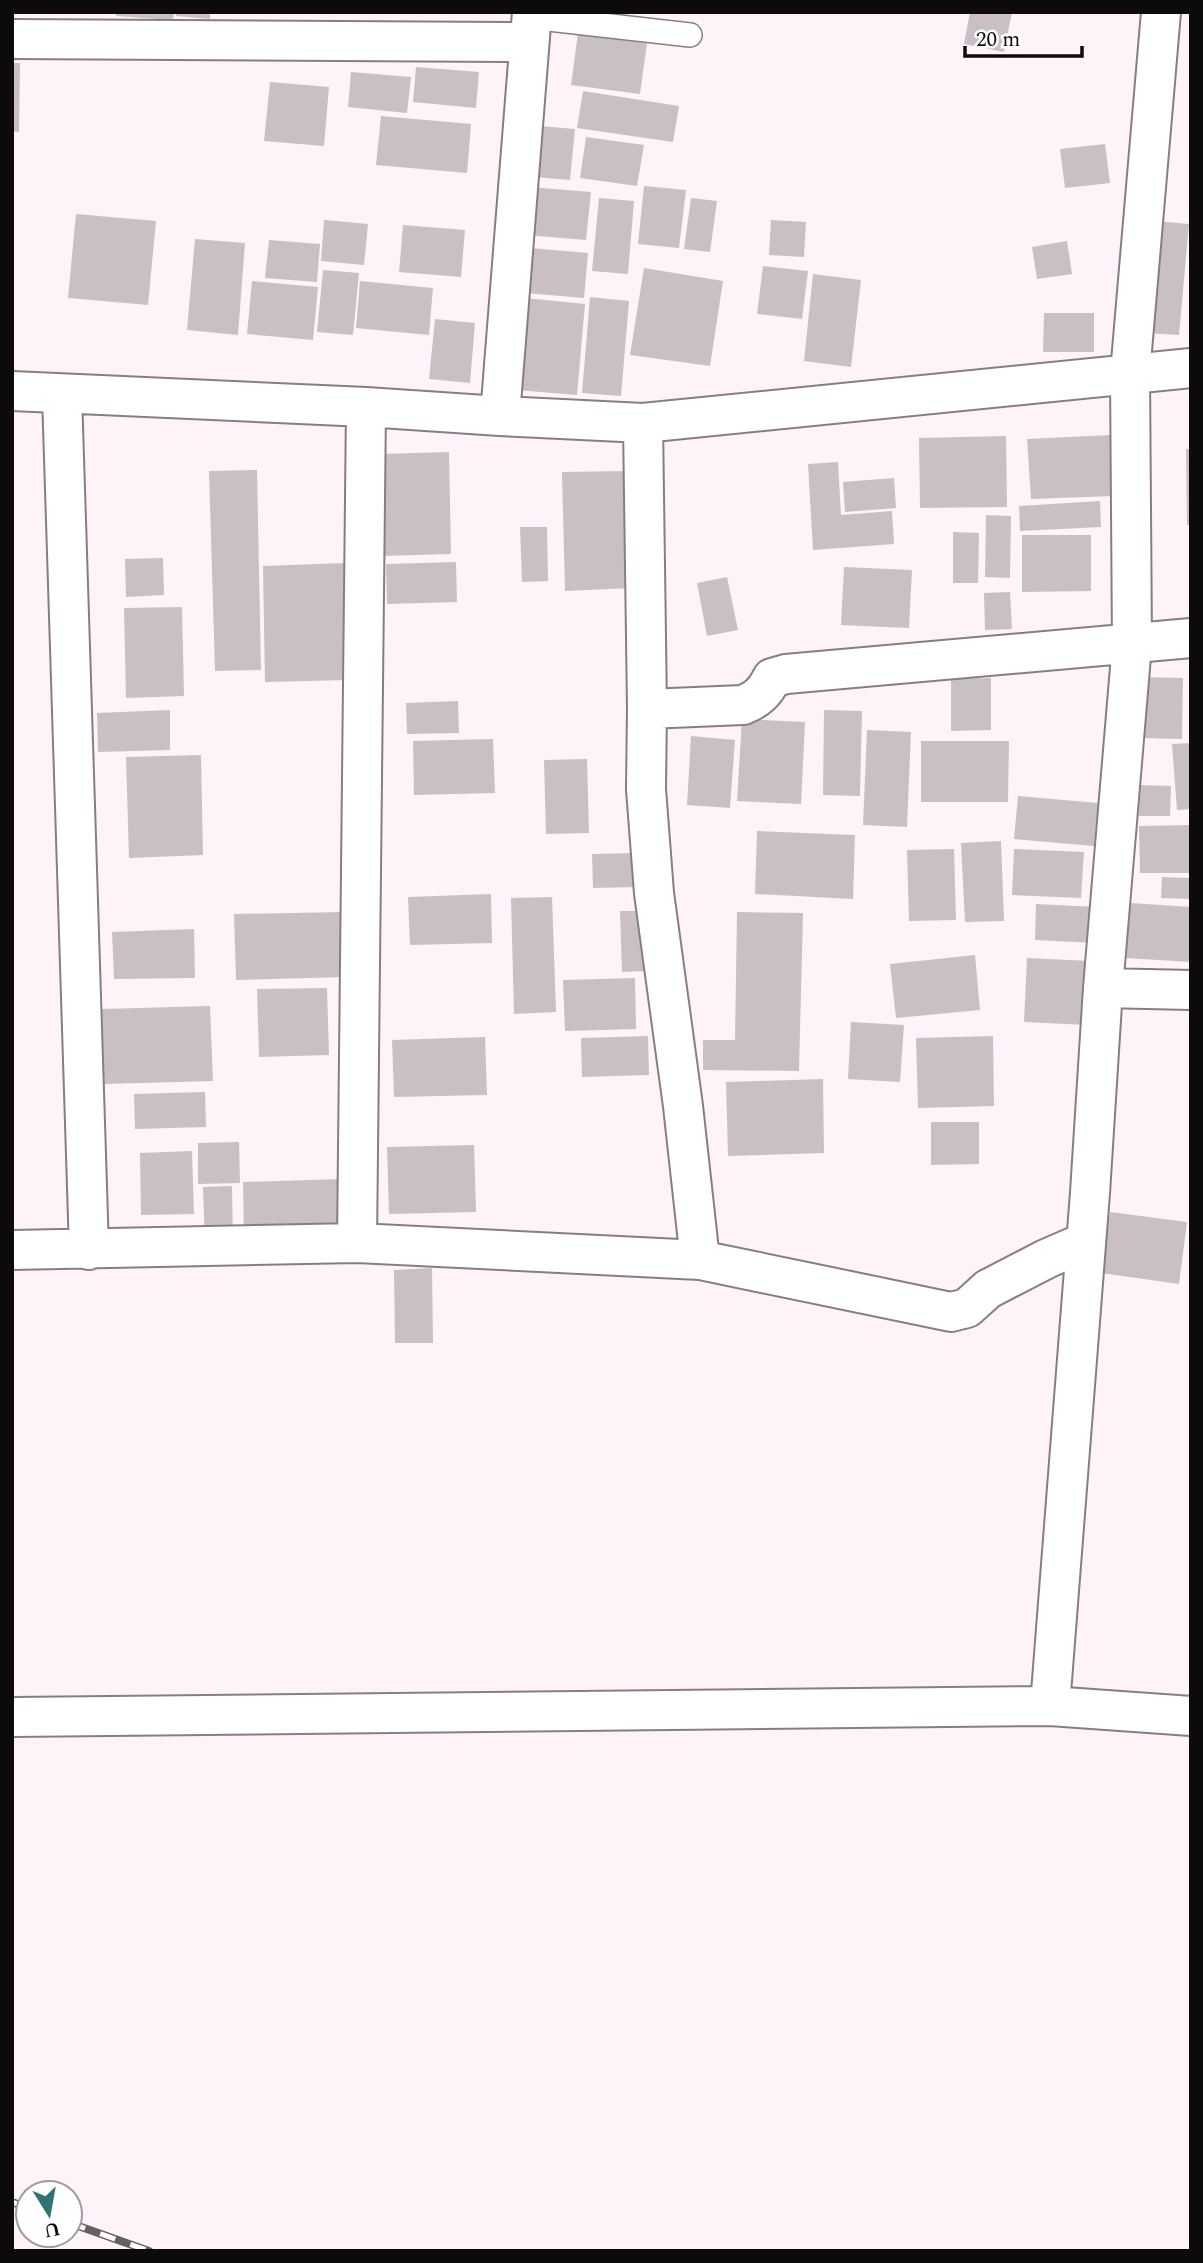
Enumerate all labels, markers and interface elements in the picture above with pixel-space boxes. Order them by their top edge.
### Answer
scale bar [965,14,1082,58]
text: 20 m [976,24,1020,56]
north arrow [14,2179,84,2249]
text: U [41,2213,63,2245]

